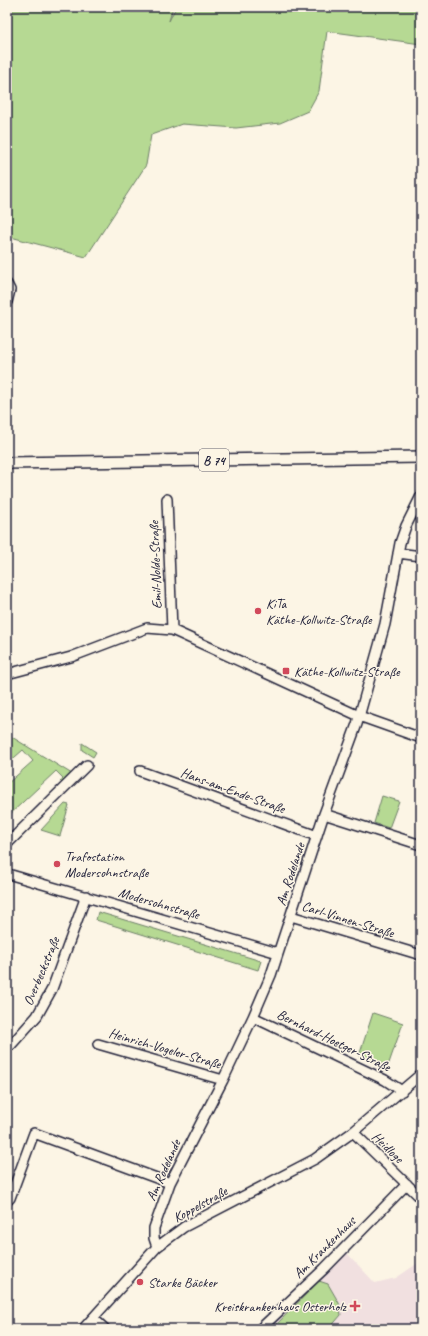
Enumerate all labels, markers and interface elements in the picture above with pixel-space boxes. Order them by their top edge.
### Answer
road number: B 74 [199,449,229,471]
street label: Emil-Nolde-Straße [145,519,166,609]
place label: KiTa Käthe-Kollwitz-Straße [266,595,373,628]
marker: KiTa Käthe-Kollwitz-Straße [253,606,263,616]
place label: Käthe-Kollwitz-Straße [294,663,401,680]
marker: Käthe-Kollwitz-Straße [281,666,291,676]
street label: Hans-am-Ende-Straße [178,764,289,818]
street label: Am Rodelande [272,839,309,908]
place label: Trafostation Modersohnstraße [65,848,150,881]
marker: Trafostation Modersohnstraße [52,859,62,869]
street label: Modersohnstraße [116,884,203,924]
street label: Carl-Vinnen-Straße [300,897,397,942]
street label: Overbeckstraße [19,933,64,1008]
street label: Bernhard-Hoetger-Straße [274,1006,395,1076]
street label: Heinrich-Vogeler-Straße [107,1024,224,1073]
street label: Heidloge [368,1128,408,1167]
street label: Am Rodelande [142,1136,185,1203]
street label: Koppelstraße [170,1182,231,1226]
street label: Am Krankenhaus [290,1212,360,1282]
place label: Starke Bäcker [148,1274,218,1291]
marker: Starke Bäcker [135,1277,145,1287]
place label: Kreiskrankenhaus Osterholz [214,1298,348,1315]
marker: Kreiskrankenhaus Osterholz [349,1300,361,1312]

